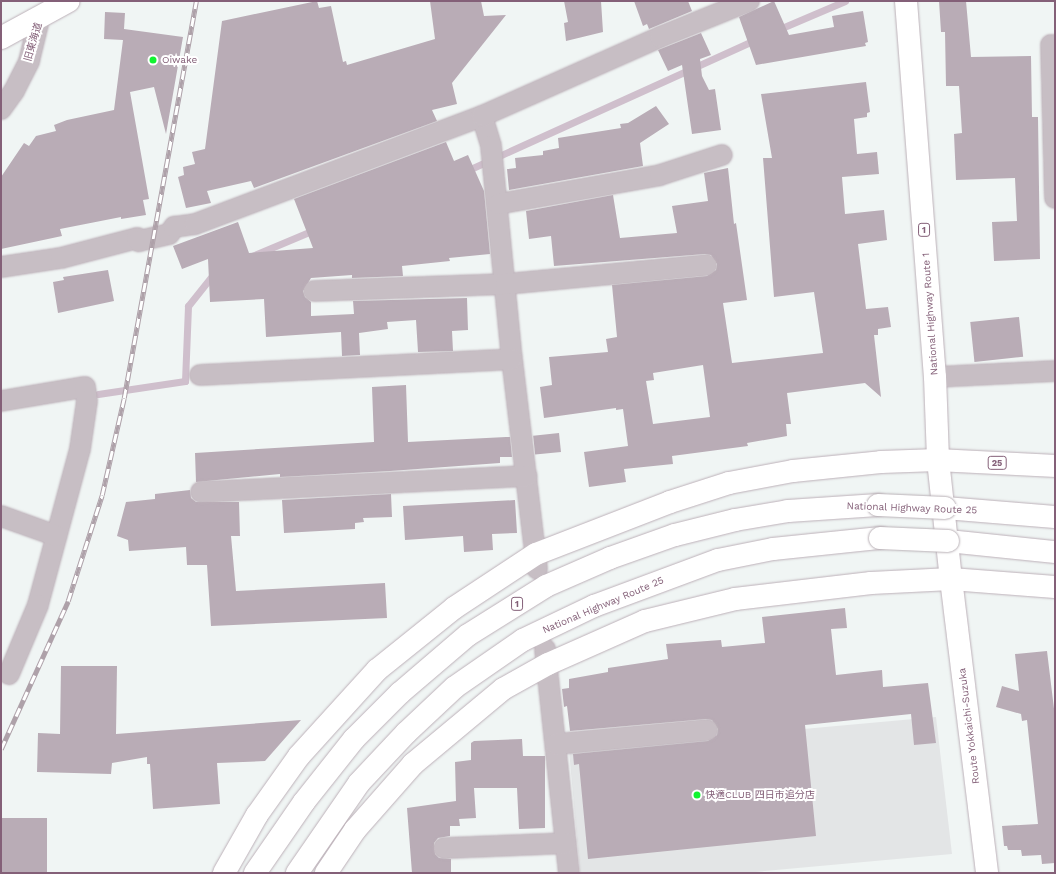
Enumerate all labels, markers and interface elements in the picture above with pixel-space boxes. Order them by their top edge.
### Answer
street label: 旧東海道 [22,21,44,63]
marker: Oiwake [147,54,159,66]
place label: Oiwake [162,54,197,66]
road number: 1 [918,223,930,237]
street label: National Highway Route 1 [920,252,940,376]
road number: 25 [987,456,1007,470]
street label: National Highway Route 25 [846,500,978,516]
street label: National Highway Route 25 [540,574,666,636]
road number: 1 [511,597,523,611]
street label: Route Yokkaichi-Suzuka [956,667,982,785]
place label: 快適CLUB 四日市追分店 [705,789,815,801]
marker: 快適CLUB 四日市追分店 [692,790,702,800]

